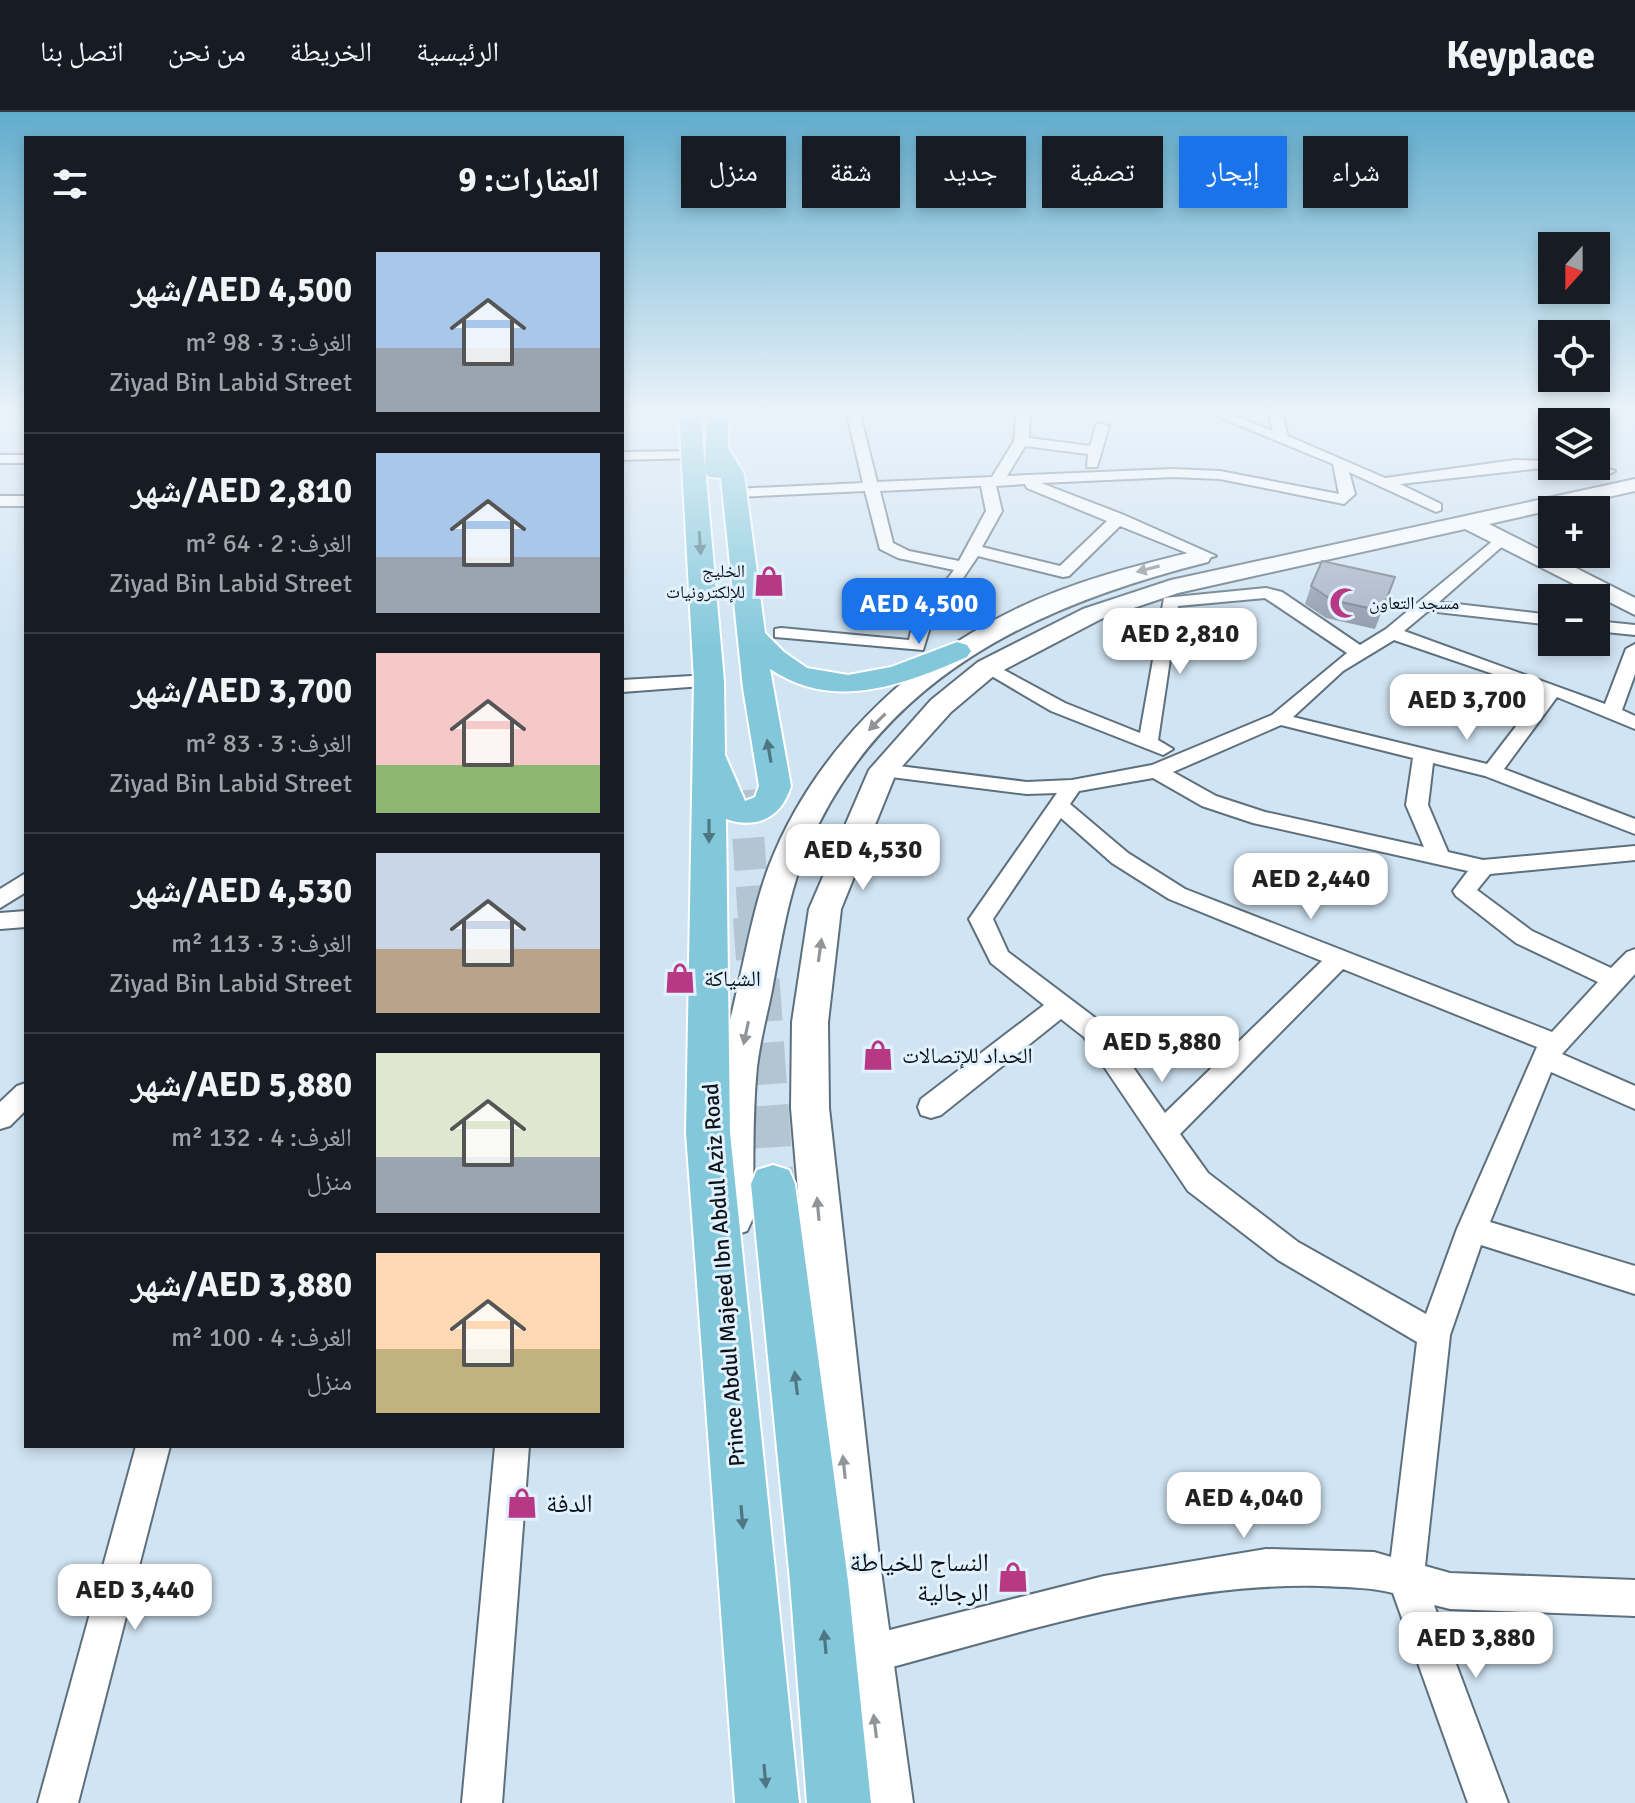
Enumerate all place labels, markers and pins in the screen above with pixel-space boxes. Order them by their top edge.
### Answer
place label: الخليج للإلكترونيات [666,560,745,603]
shop icon: الخليج للإلكترونيات [752,564,786,598]
pin: AED 4,500 [827,578,1011,646]
mosque icon: مسجد التعاون [1328,586,1362,620]
place label: مسجد التعاون [1369,592,1459,614]
pin: AED 2,810 [1088,608,1272,676]
pin: AED 3,700 [1375,674,1559,742]
pin: AED 4,530 [771,824,955,892]
pin: AED 2,440 [1219,853,1403,921]
shop icon: الشياكة [663,961,697,995]
place label: الشياكة [704,965,761,992]
pin: AED 5,880 [1070,1016,1254,1084]
shop icon: الحداد للإتصالات [861,1038,895,1072]
place label: الحداد للإتصالات [902,1042,1033,1069]
pin: AED 4,040 [1152,1472,1336,1540]
shop icon: الدفة [505,1486,539,1520]
place label: الدفة [546,1488,593,1520]
place label: النساج للخياطة الرجالية [850,1547,989,1609]
shop icon: النساج للخياطة الرجالية [996,1560,1030,1594]
pin: AED 3,440 [43,1564,227,1632]
pin: AED 3,880 [1384,1612,1568,1680]

